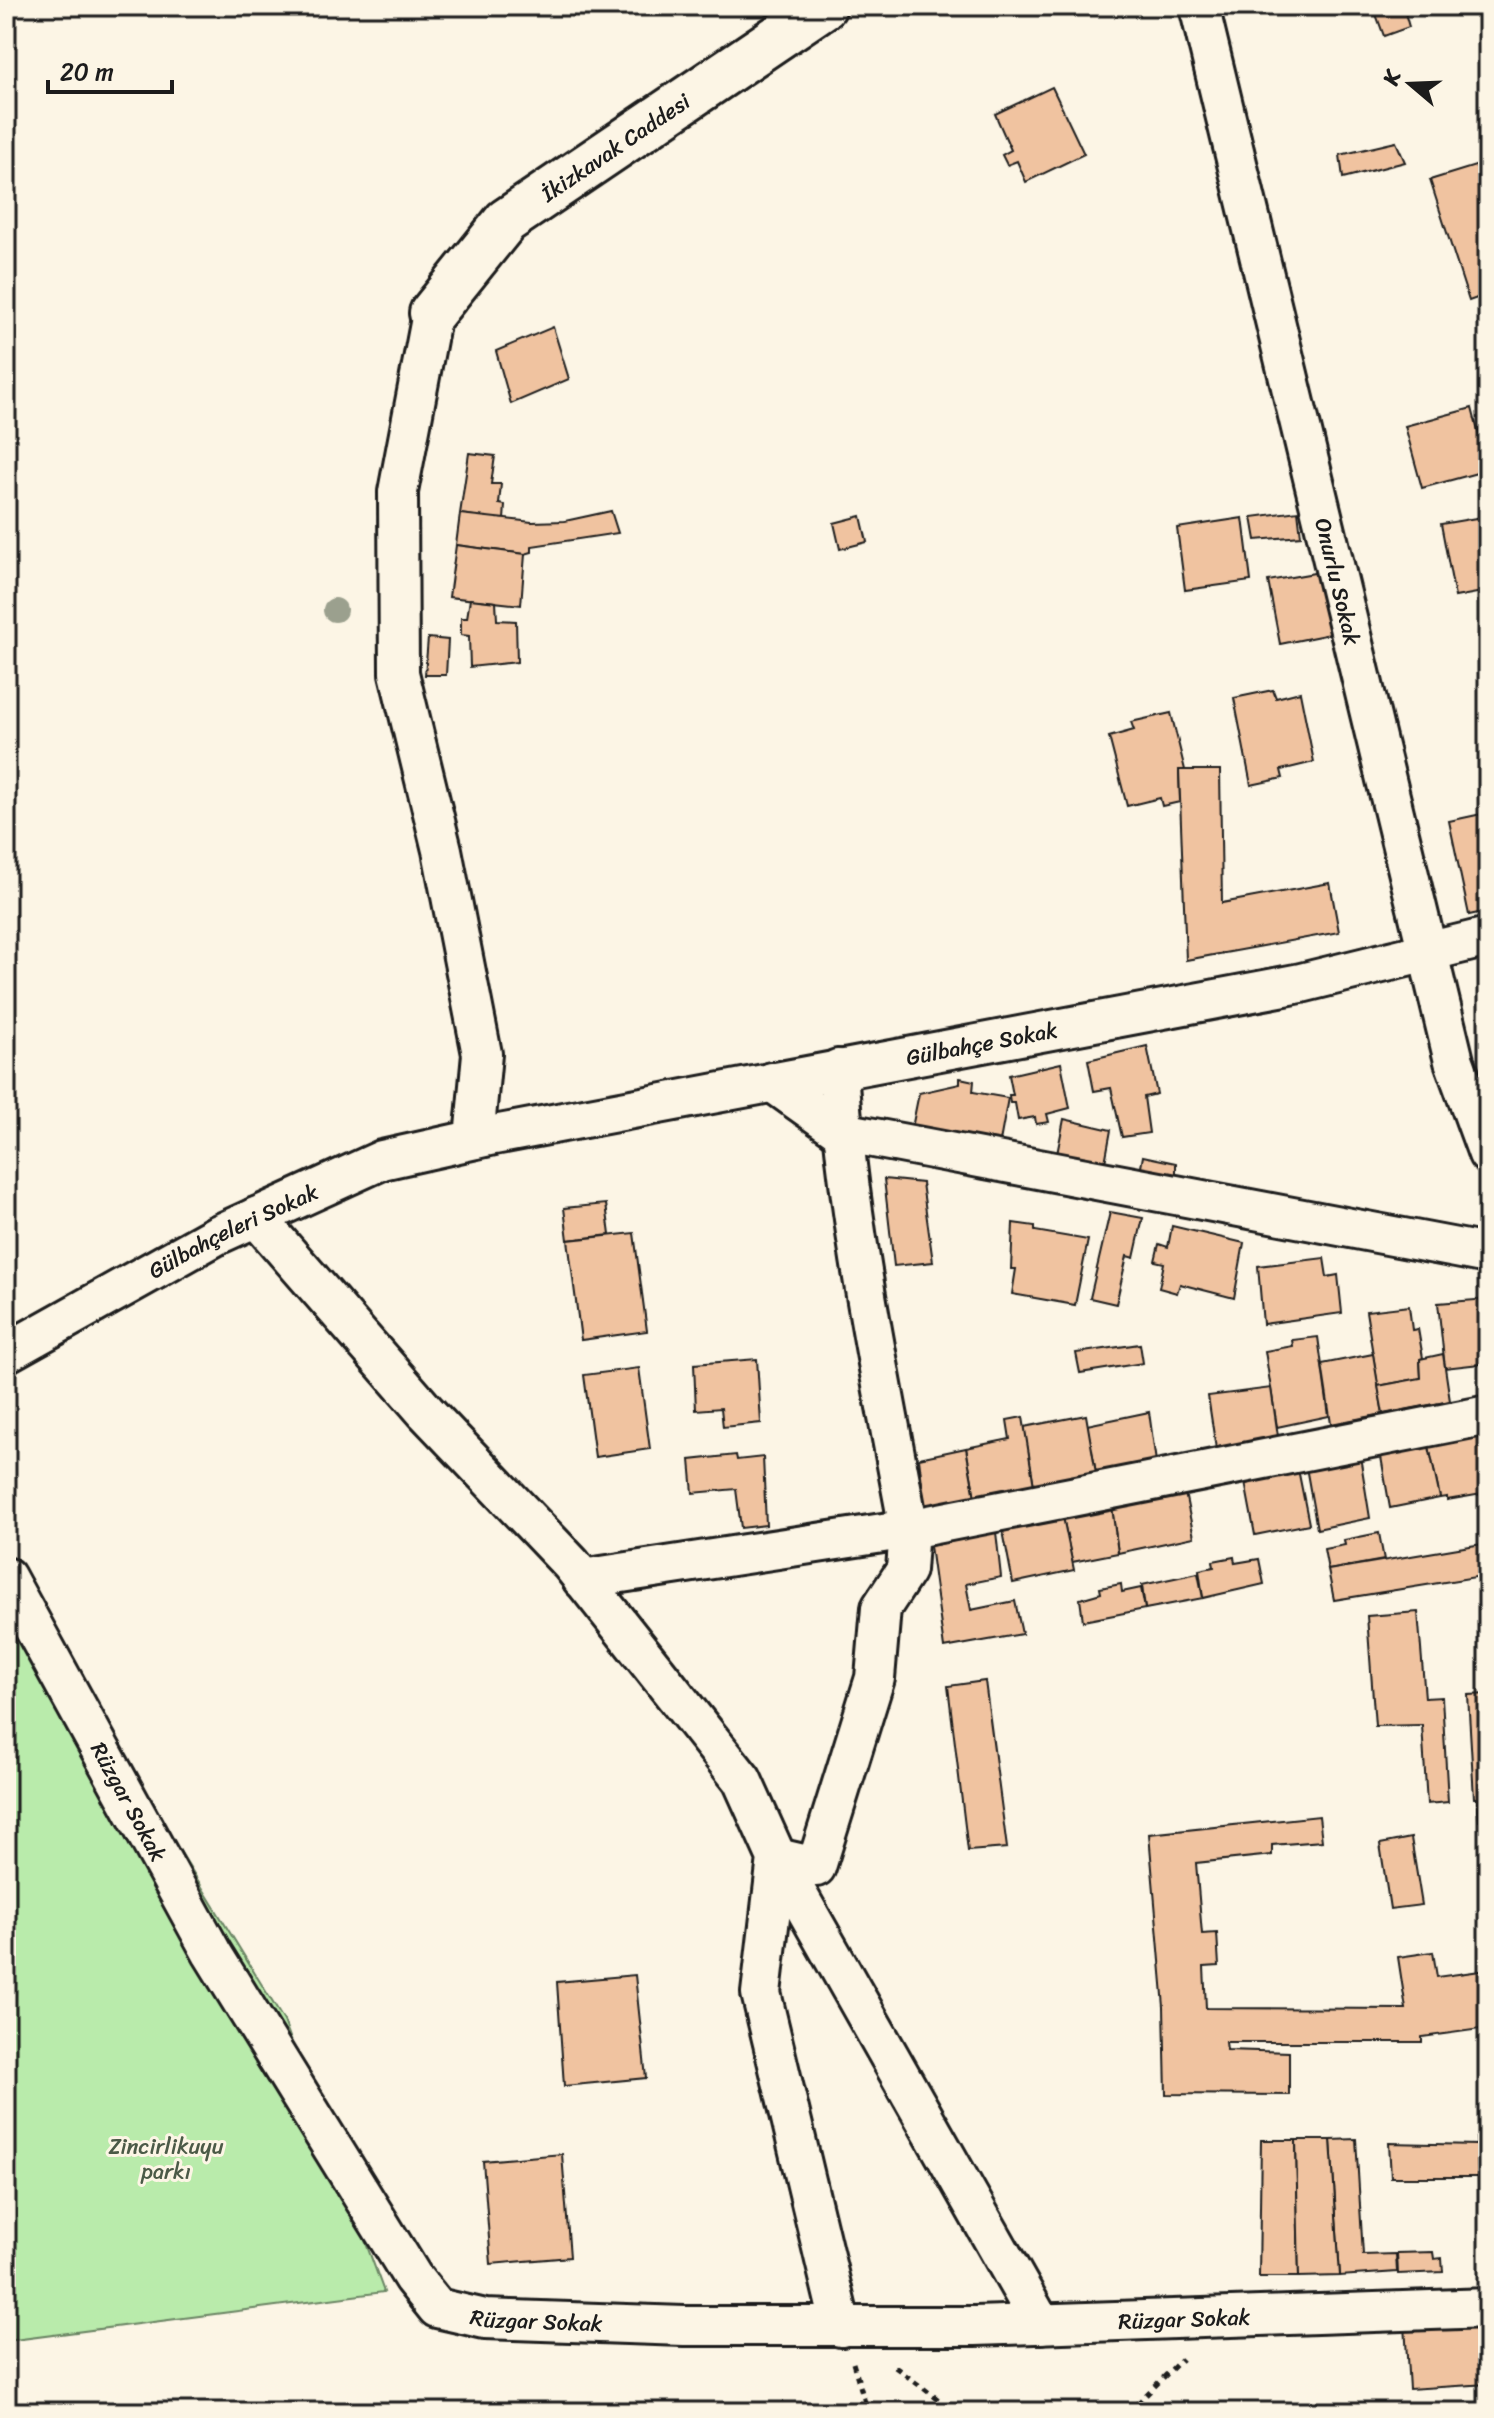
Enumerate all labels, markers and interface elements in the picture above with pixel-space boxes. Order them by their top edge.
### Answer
scale bar [48,44,172,94]
north arrow [1370,44,1450,124]
text: 20 m [60,51,114,93]
text: K [1371,63,1413,91]
street label: İkizkavak Caddesi [532,82,699,213]
street label: Onurlu Sokak [1303,514,1372,650]
street label: Gülbahçe Sokak [903,1010,1061,1077]
street label: Gülbahçeleri Sokak [141,1172,325,1290]
street label: Rüzgar Sokak [80,1735,178,1869]
park label: Zincirlikuyu parkı [109,2127,224,2191]
street label: Rüzgar Sokak [466,2297,603,2343]
street label: Rüzgar Sokak [1118,2297,1251,2341]

